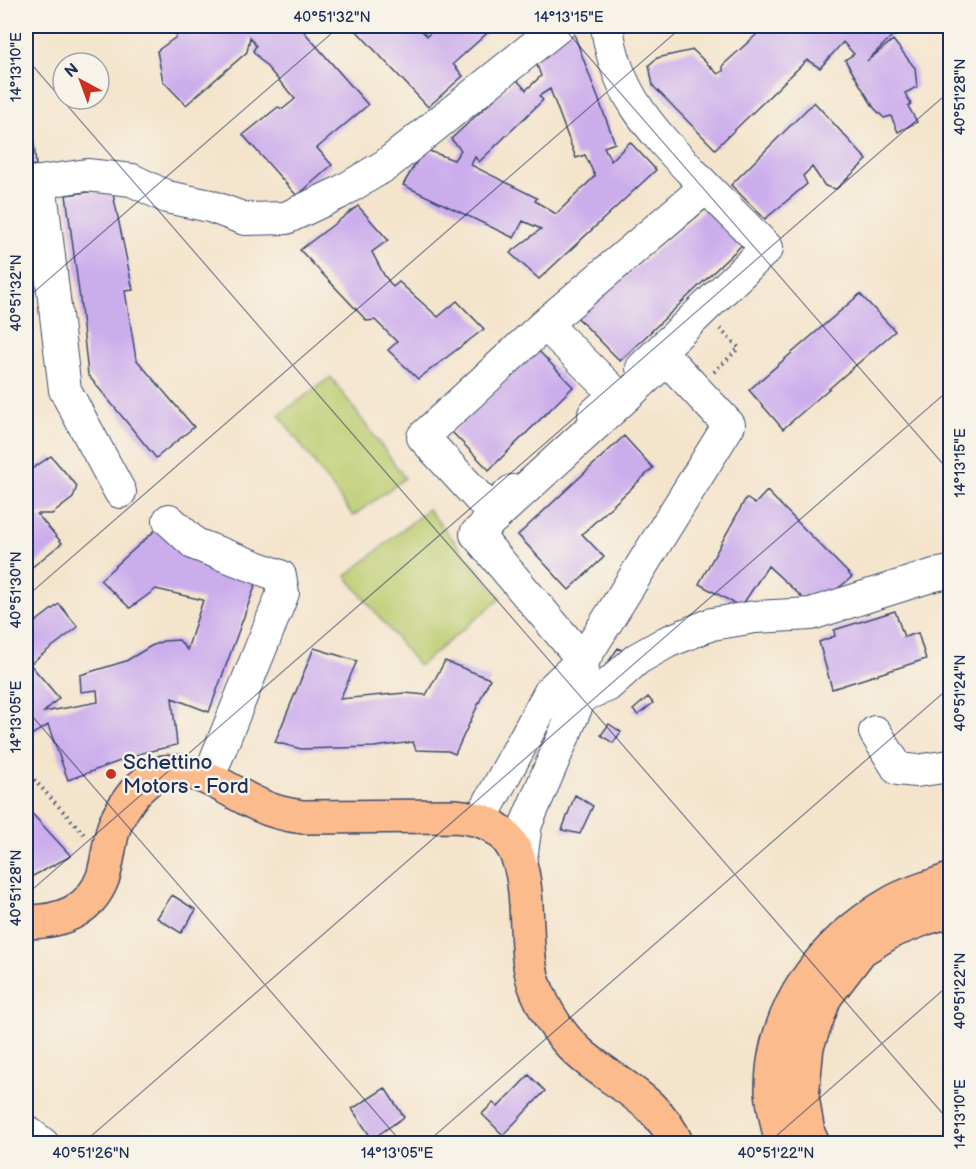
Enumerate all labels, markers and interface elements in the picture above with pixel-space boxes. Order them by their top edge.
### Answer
text: 40°51'32"N [293,8,371,27]
text: 14°13'15"E [534,8,604,27]
text: 14°13'10"E [7,32,26,102]
north arrow [51,51,111,111]
text: 40°51'28"N [951,58,970,136]
text: N [61,60,83,82]
text: 40°51'32"N [7,254,26,332]
text: 14°13'15"E [951,428,970,498]
text: 40°51'30"N [7,551,26,629]
text: 40°51'24"N [951,654,970,732]
text: 14°13'05"E [7,681,26,753]
place label: Schettino Motors - Ford [123,750,249,799]
marker: Schettino Motors - Ford [104,767,118,781]
text: 40°51'28"N [7,849,26,927]
text: 40°51'22"N [951,952,970,1030]
text: 14°13'10"E [951,1079,970,1149]
text: 40°51'26"N [52,1144,130,1163]
text: 14°13'05"E [361,1144,433,1163]
text: 40°51'22"N [737,1144,815,1163]

